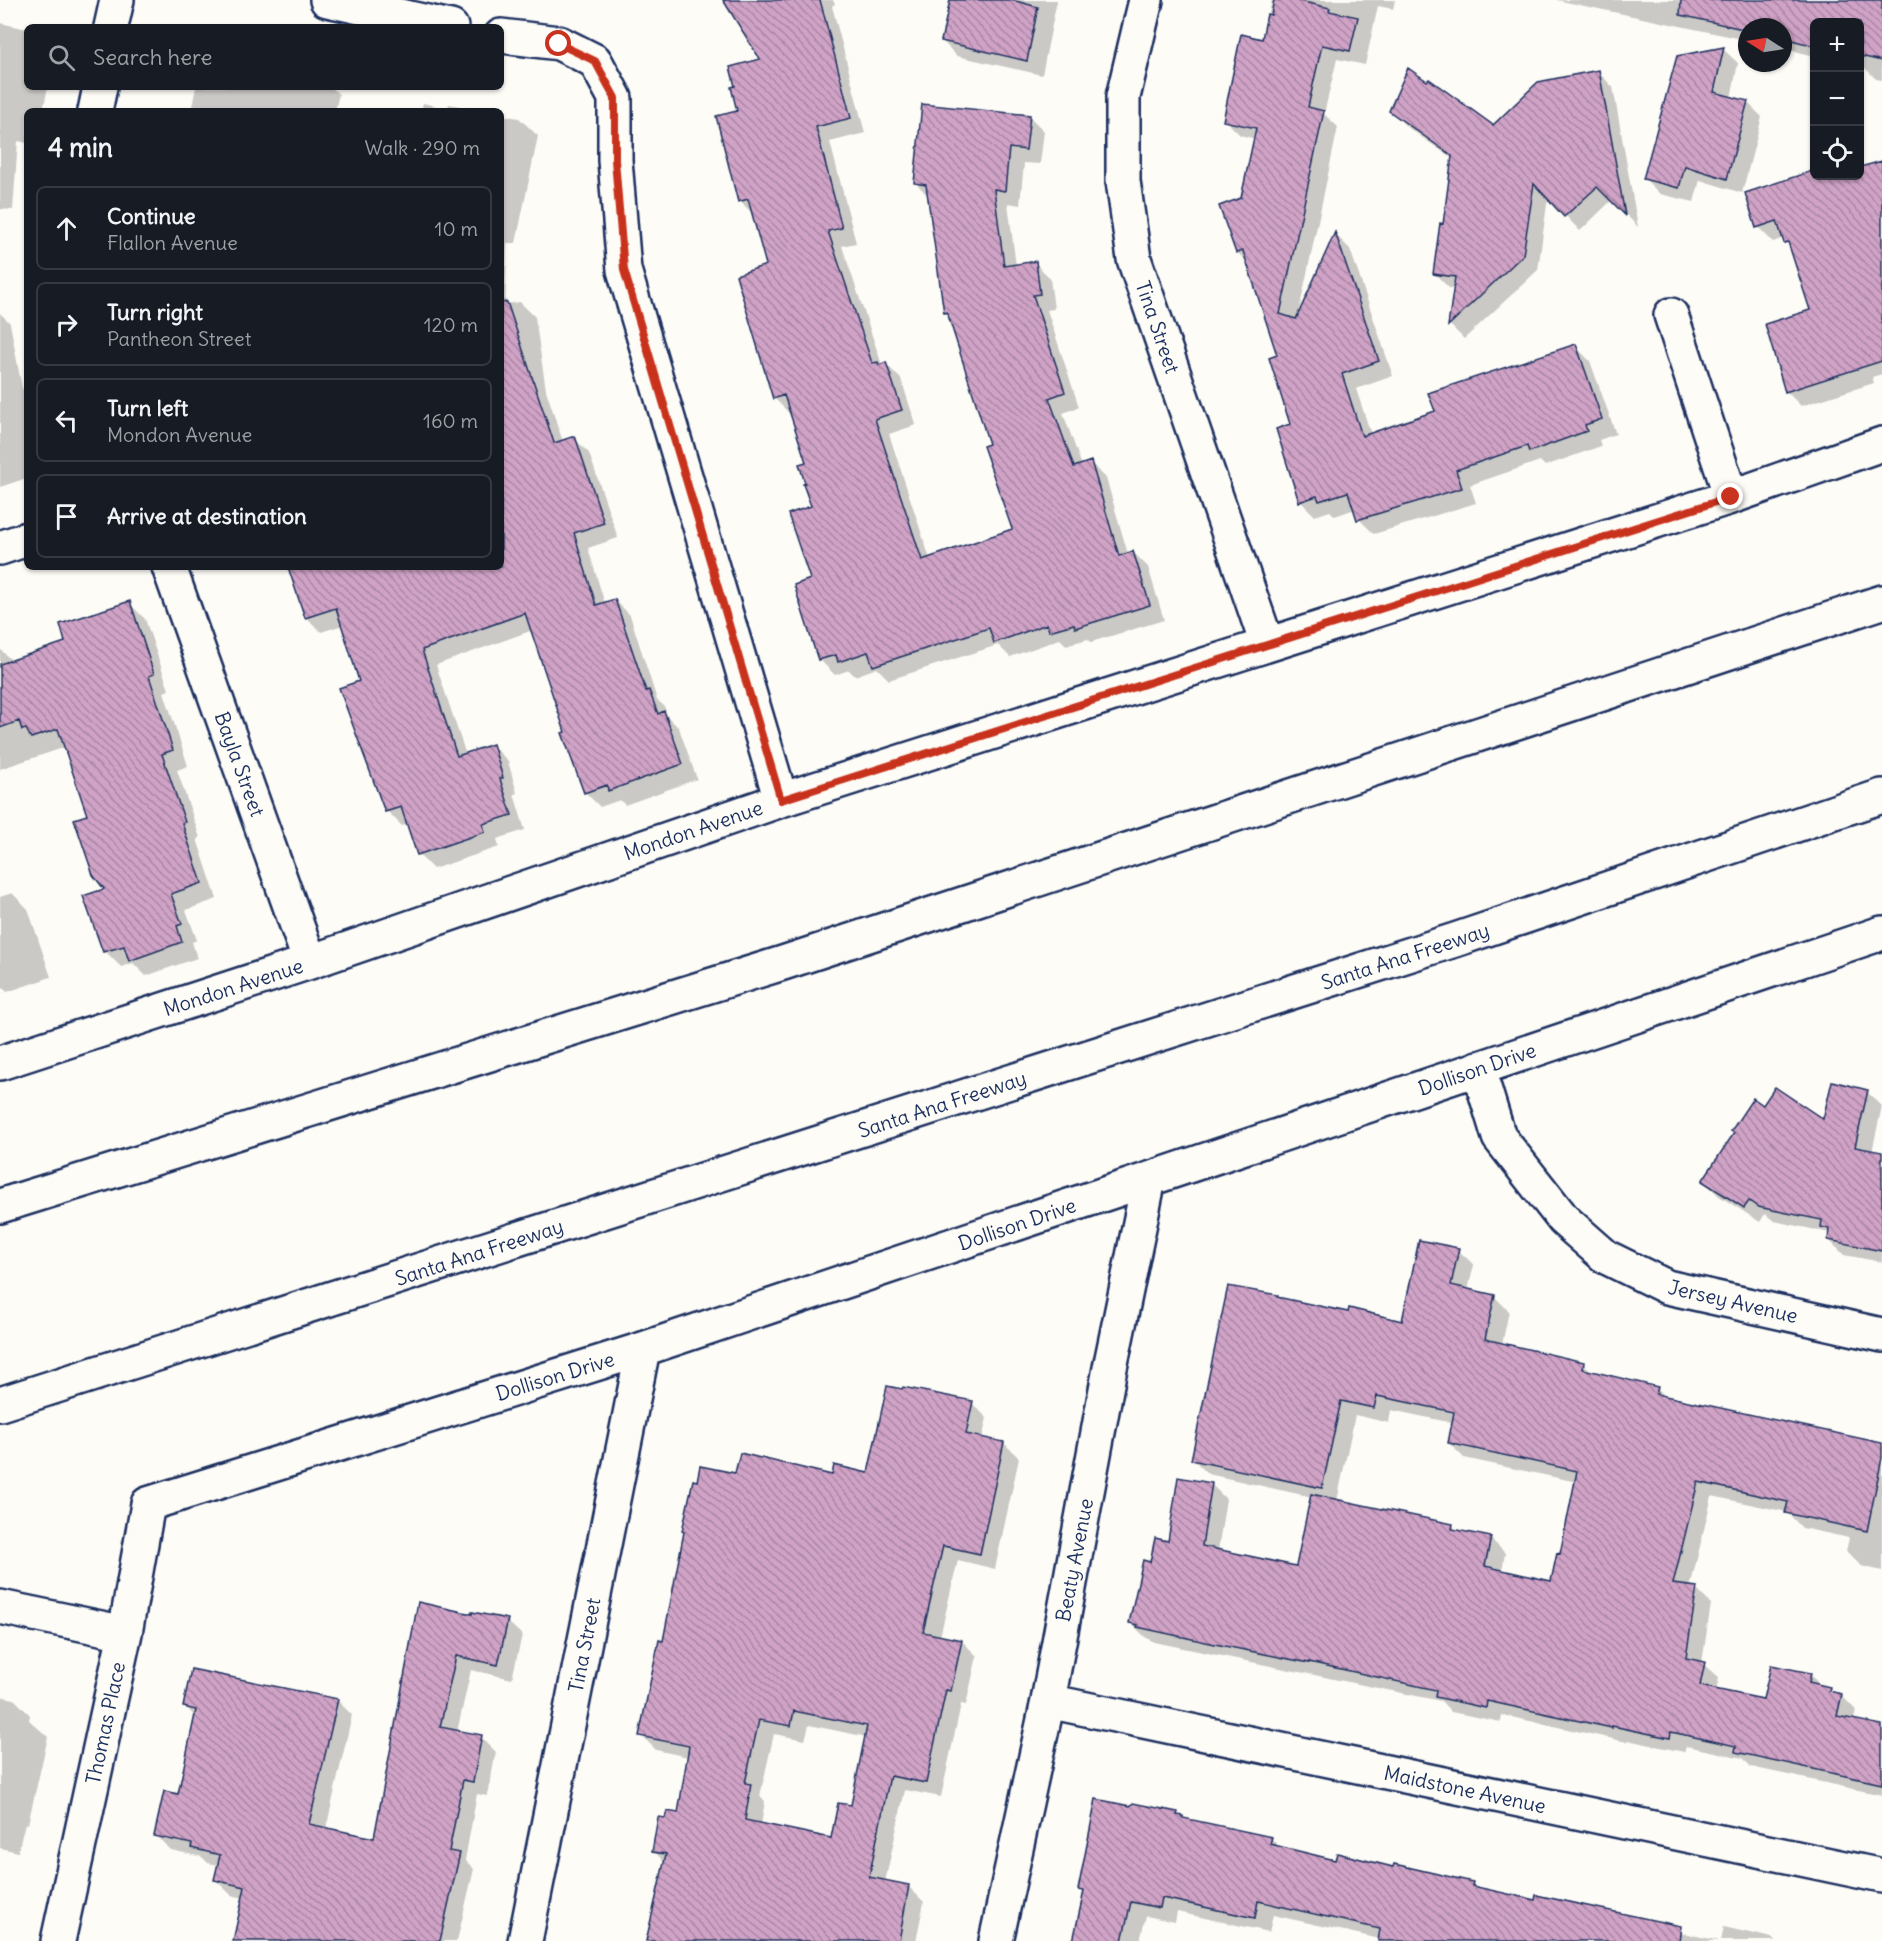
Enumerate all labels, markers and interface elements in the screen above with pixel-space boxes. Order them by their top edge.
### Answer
north arrow [1738,18,1792,72]
map controls [1810,18,1864,180]
button: + [1810,18,1864,72]
search box [24,24,504,90]
route start [545,30,571,56]
icon: search [45,41,78,74]
text: Search here [93,43,212,71]
button: − [1810,72,1864,126]
button: locate [1810,126,1864,180]
text: 4 min [48,131,113,164]
text: Walk · 290 m [365,135,480,160]
text: Continue [107,202,196,230]
icon: ahead [50,212,83,245]
text: 10 m [435,216,478,241]
text: Flallon Avenue [107,230,238,255]
street label: Tina Street [1131,278,1186,377]
text: Turn right [107,298,203,326]
icon: right [50,308,83,341]
text: 120 m [424,312,478,337]
text: Pantheon Street [107,326,251,351]
text: Turn left [107,394,188,422]
icon: left [50,404,83,437]
text: 160 m [423,408,478,433]
text: Mondon Avenue [107,422,252,447]
route end [1717,483,1743,509]
icon: arrive [50,500,83,533]
text: Arrive at destination [107,502,307,530]
street label: Bayla Street [209,708,271,820]
street label: Mondon Avenue [620,795,766,865]
street label: Santa Ana Freeway [1318,917,1492,995]
street label: Mondon Avenue [160,953,306,1021]
street label: Dollison Drive [1415,1037,1539,1101]
street label: Santa Ana Freeway [855,1065,1029,1143]
street label: Dollison Drive [955,1192,1079,1256]
street label: Santa Ana Freeway [392,1213,566,1291]
street label: Jersey Avenue [1666,1274,1800,1328]
street label: Dollison Drive [493,1346,617,1406]
street label: Beaty Avenue [1050,1496,1098,1624]
street label: Tina Street [563,1595,605,1695]
street label: Thomas Place [80,1660,130,1786]
street label: Maidstone Avenue [1382,1760,1548,1818]

